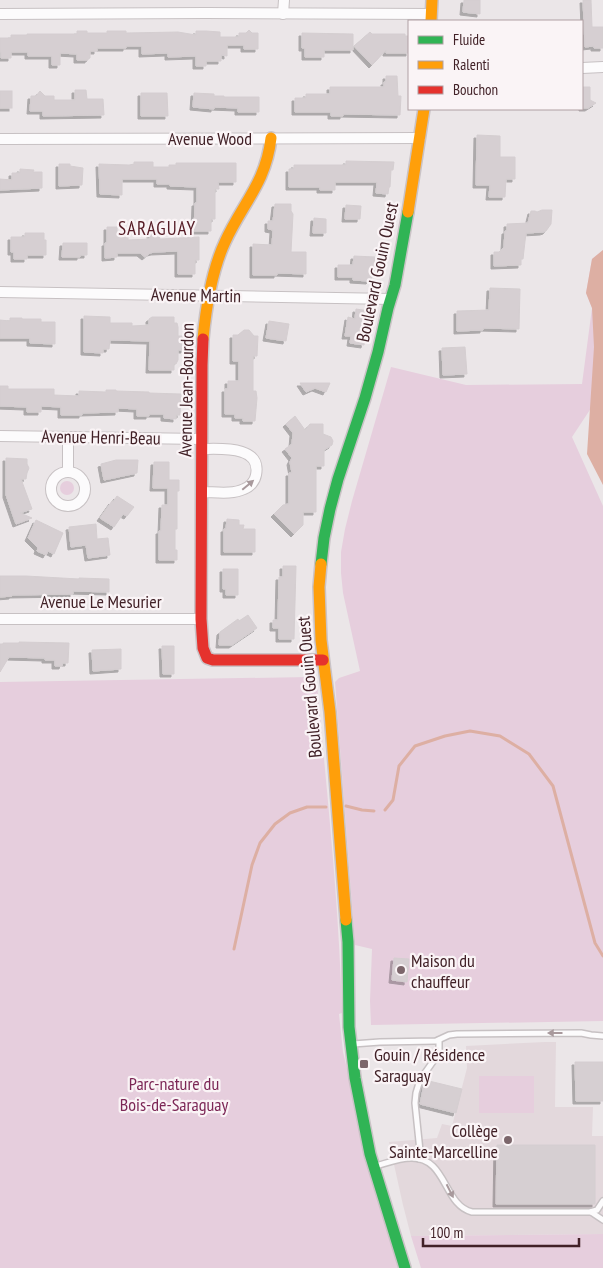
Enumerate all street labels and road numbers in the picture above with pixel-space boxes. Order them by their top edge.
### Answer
street label: Avenue Wood [168,127,252,150]
street label: Boulevard Gouin Ouest [351,200,403,344]
street label: Avenue Martin [151,283,241,307]
street label: Avenue Jean-Bourdon [173,323,199,457]
street label: Avenue Henri-Beau [41,424,161,450]
street label: Avenue Le Mesurier [40,590,162,613]
street label: Boulevard Gouin Ouest [291,615,327,759]

